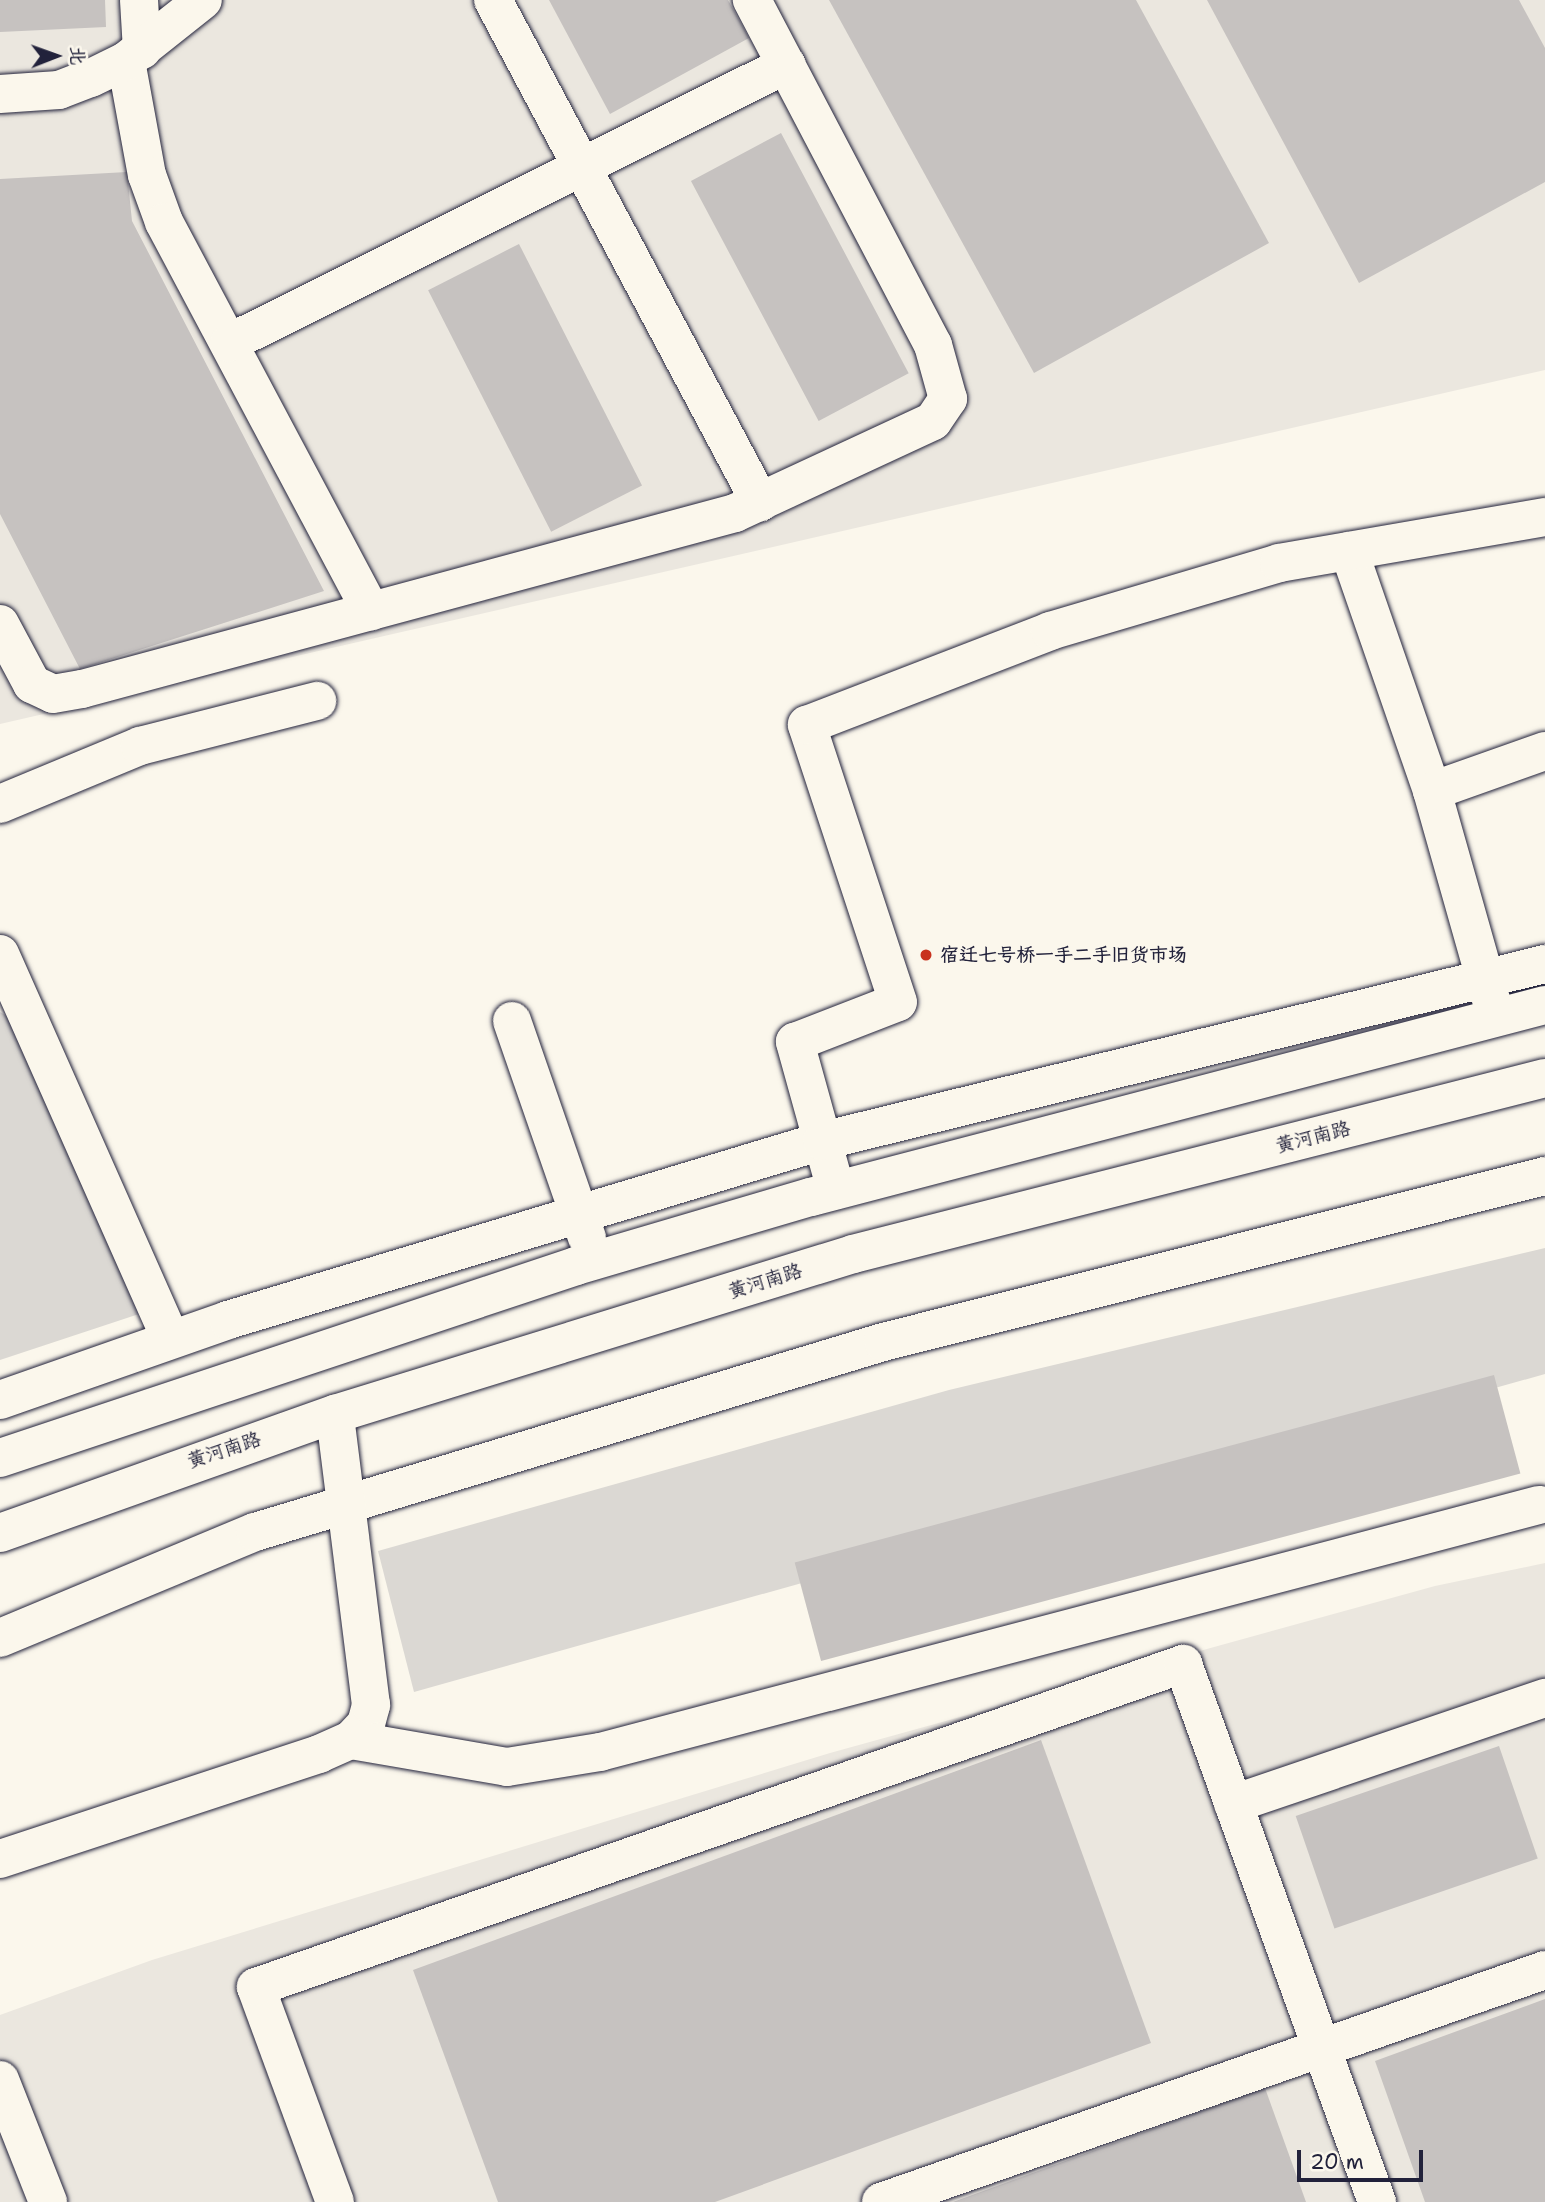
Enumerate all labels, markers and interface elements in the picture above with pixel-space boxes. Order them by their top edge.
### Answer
north arrow [21,21,91,91]
text: 北 [65,46,90,65]
place label: 宿迁七号桥一手二手旧货市场 [940,944,1187,966]
marker: 宿迁七号桥一手二手旧货市场 [918,947,934,963]
street label: 黄河南路 [1273,1117,1353,1157]
street label: 黄河南路 [725,1259,805,1303]
street label: 黄河南路 [184,1427,264,1473]
scale bar [1300,2136,1426,2180]
text: 20 m [1310,2148,1364,2176]

